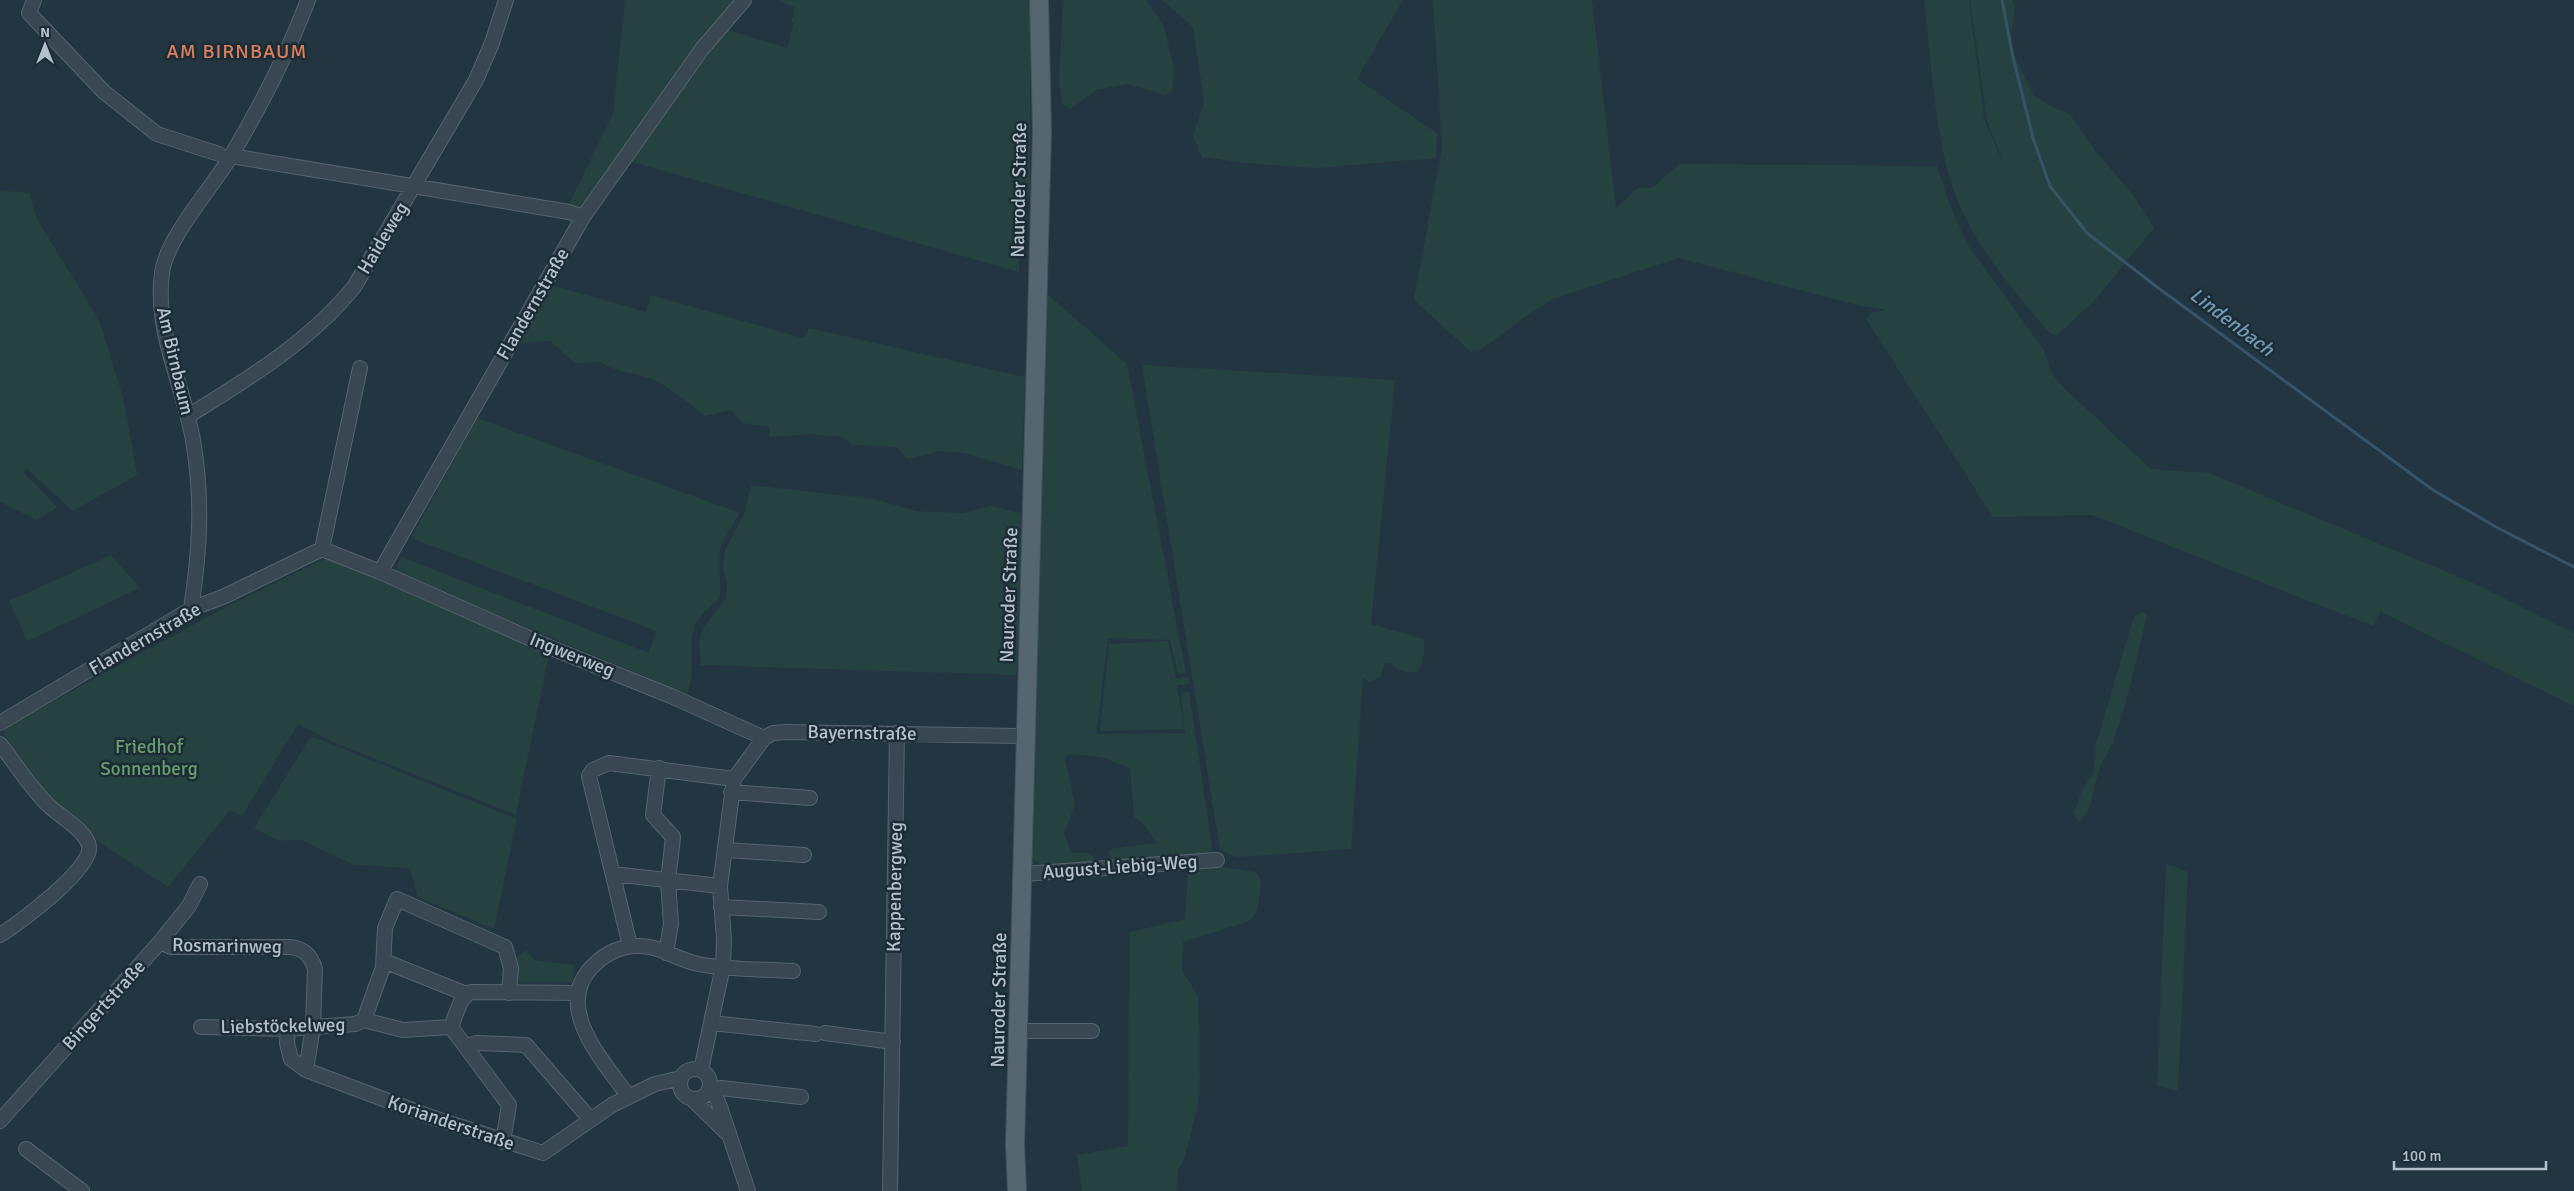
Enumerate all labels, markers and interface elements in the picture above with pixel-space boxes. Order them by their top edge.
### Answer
north arrow [20,20,70,70]
text: N [40,24,50,41]
district label: AM BIRNBAUM [167,39,307,64]
street label: Nauroder Straße [1006,122,1032,258]
street label: Haideweg [352,198,414,278]
street label: Flandernstraße [491,244,575,364]
water label: Lindenbach [2185,282,2280,362]
street label: Am Birnbaum [151,305,199,417]
street label: Nauroder Straße [995,527,1023,663]
street label: Flandernstraße [85,597,205,681]
street label: Ingwerweg [526,627,618,683]
street label: Bayernstraße [807,720,917,746]
park label: Friedhof Sonnenberg [100,735,198,781]
street label: Kappenbergweg [882,822,908,952]
street label: August-Liebig-Weg [1042,850,1198,884]
street label: Nauroder Straße [986,932,1012,1068]
street label: Rosmarinweg [172,933,282,959]
street label: Bingertstraße [57,955,151,1055]
street label: Liebstöckelweg [220,1013,346,1039]
street label: Korianderstraße [384,1090,518,1156]
scale bar [2394,1138,2546,1170]
text: 100 m [2402,1147,2442,1165]

